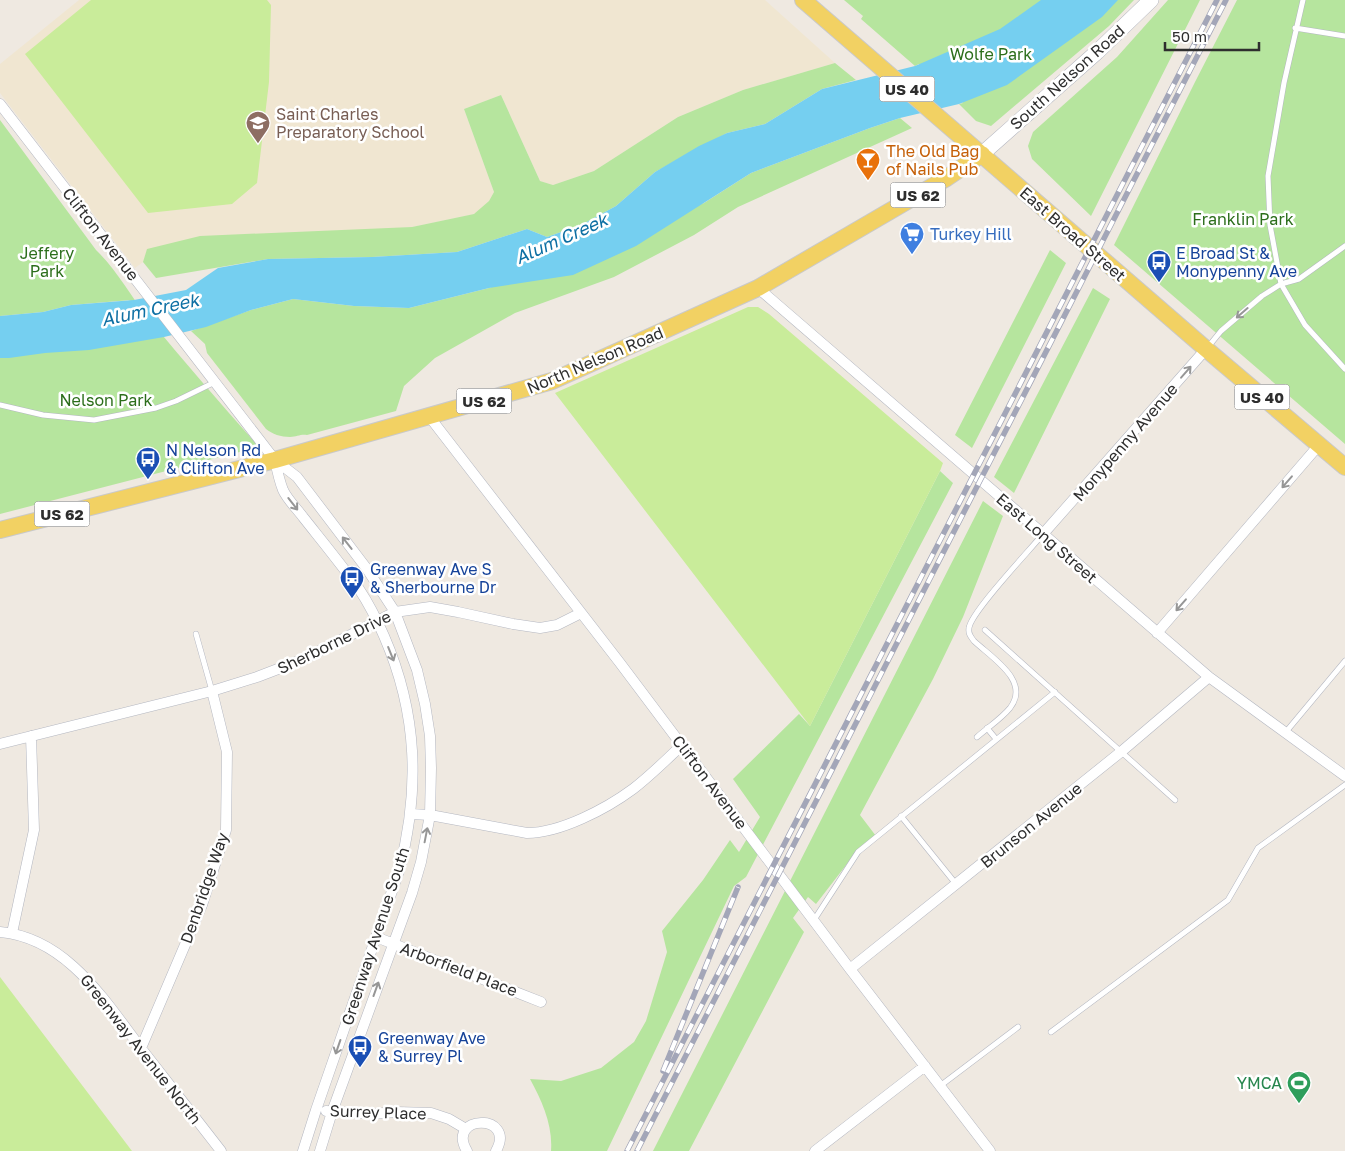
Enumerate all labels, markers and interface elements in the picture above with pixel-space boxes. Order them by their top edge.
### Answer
street label: South Nelson Road [1006,20,1128,134]
scale bar [1165,20,1259,52]
text: 50 m [1172,27,1207,45]
park label: Wolfe Park [950,44,1032,64]
road number: US 40 [880,76,934,102]
place label: Saint Charles Preparatory School [276,104,424,142]
school or university icon: Saint Charles Preparatory School [245,110,271,144]
place label: The Old Bag of Nails Pub [886,141,979,179]
bar icon: The Old Bag of Nails Pub [855,147,881,181]
road number: US 62 [890,182,946,208]
street label: East Broad Street [1016,182,1130,286]
street label: Clifton Avenue [58,183,144,285]
water label: Alum Creek [511,207,612,268]
park label: Franklin Park [1192,209,1294,229]
supermarket icon: Turkey Hill [899,221,925,255]
place label: Turkey Hill [930,224,1012,244]
park label: Jeffery Park [20,243,74,281]
place label: E Broad St & Monypenny Ave [1176,243,1297,281]
bus stop icon: E Broad St & Monypenny Ave [1146,249,1172,283]
water label: Alum Creek [99,288,202,330]
one-way arrow [1236,307,1249,318]
street label: North Nelson Road [524,322,666,398]
one-way arrow [1180,365,1192,378]
street label: Monypenny Avenue [1068,379,1182,505]
road number: US 40 [1234,384,1290,410]
road number: US 62 [456,388,512,414]
park label: Nelson Park [59,390,153,410]
place label: N Nelson Rd & Clifton Ave [166,440,265,478]
bus stop icon: N Nelson Rd & Clifton Ave [135,446,161,480]
one-way arrow [1282,475,1293,488]
street label: East Long Street [992,489,1102,587]
one-way arrow [288,497,299,510]
road number: US 62 [34,502,90,526]
one-way arrow [342,537,353,550]
place label: Greenway Ave S & Sherbourne Dr [370,559,496,597]
bus stop icon: Greenway Ave S & Sherbourne Dr [339,565,365,599]
one-way arrow [1176,598,1187,611]
street label: Sherborne Drive [274,606,394,678]
one-way arrow [387,646,397,661]
street label: Clifton Avenue [668,731,752,833]
street label: Brunson Avenue [976,778,1086,872]
one-way arrow [422,827,432,843]
street label: Denbridge Way [176,830,232,946]
street label: Greenway Avenue South [337,844,413,1028]
street label: Arborfield Place [398,937,520,1001]
street label: Greenway Avenue North [76,970,206,1128]
one-way arrow [371,981,381,997]
place label: Greenway Ave & Surrey Pl [378,1028,486,1066]
bus stop icon: Greenway Ave & Surrey Pl [347,1034,373,1068]
one-way arrow [333,1039,342,1054]
sports icon: YMCA [1286,1070,1312,1104]
place label: YMCA [1237,1073,1282,1093]
street label: Surrey Place [329,1100,427,1124]

